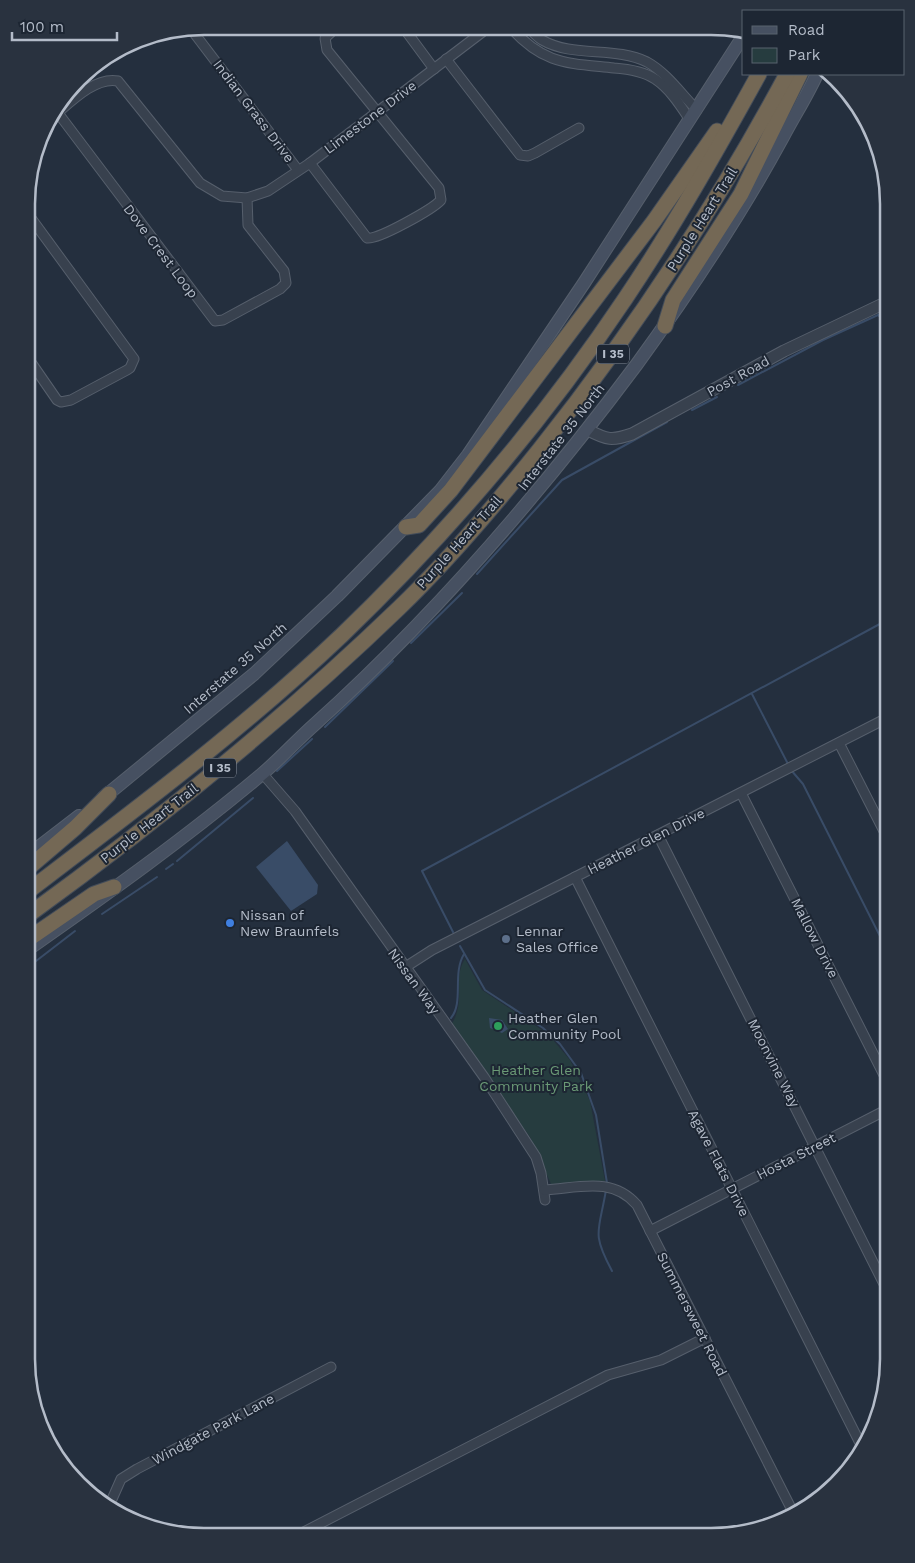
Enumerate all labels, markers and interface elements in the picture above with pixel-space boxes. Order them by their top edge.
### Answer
scale bar [12,10,118,42]
legend [742,10,905,75]
text: 100 m [20,18,64,36]
text: Road [788,21,825,39]
text: Park [788,46,821,64]
street label: Indian Grass Drive [210,56,298,166]
street label: Limestone Drive [321,77,419,157]
street label: Purple Heart Trail [664,164,741,274]
street label: Dove Crest Loop [120,201,202,301]
road number: I 35 [597,344,629,364]
street label: Post Road [704,352,772,400]
street label: Interstate 35 North [514,380,608,494]
street label: Purple Heart Trail [413,492,505,592]
street label: Interstate 35 North [180,619,290,717]
road number: I 35 [204,758,236,778]
street label: Purple Heart Trail [97,779,202,866]
street label: Heather Glen Drive [585,804,707,878]
street label: Mallow Drive [788,895,842,981]
place label: Nissan of New Braunfels [240,907,339,939]
marker: Nissan of New Braunfels [224,917,236,929]
place label: Lennar Sales Office [516,923,598,955]
marker: Lennar Sales Office [500,933,512,945]
street label: Nissan Way [385,945,444,1018]
place label: Heather Glen Community Pool [508,1010,621,1042]
street label: Moonvine Way [745,1016,803,1111]
marker: Heather Glen Community Pool [492,1020,504,1032]
park label: Heather Glen Community Park [479,1062,593,1094]
street label: Agave Flats Drive [685,1107,753,1219]
street label: Hosta Street [754,1129,838,1183]
street label: Summersweet Road [654,1249,730,1379]
street label: Windgate Park Lane [149,1390,277,1468]

